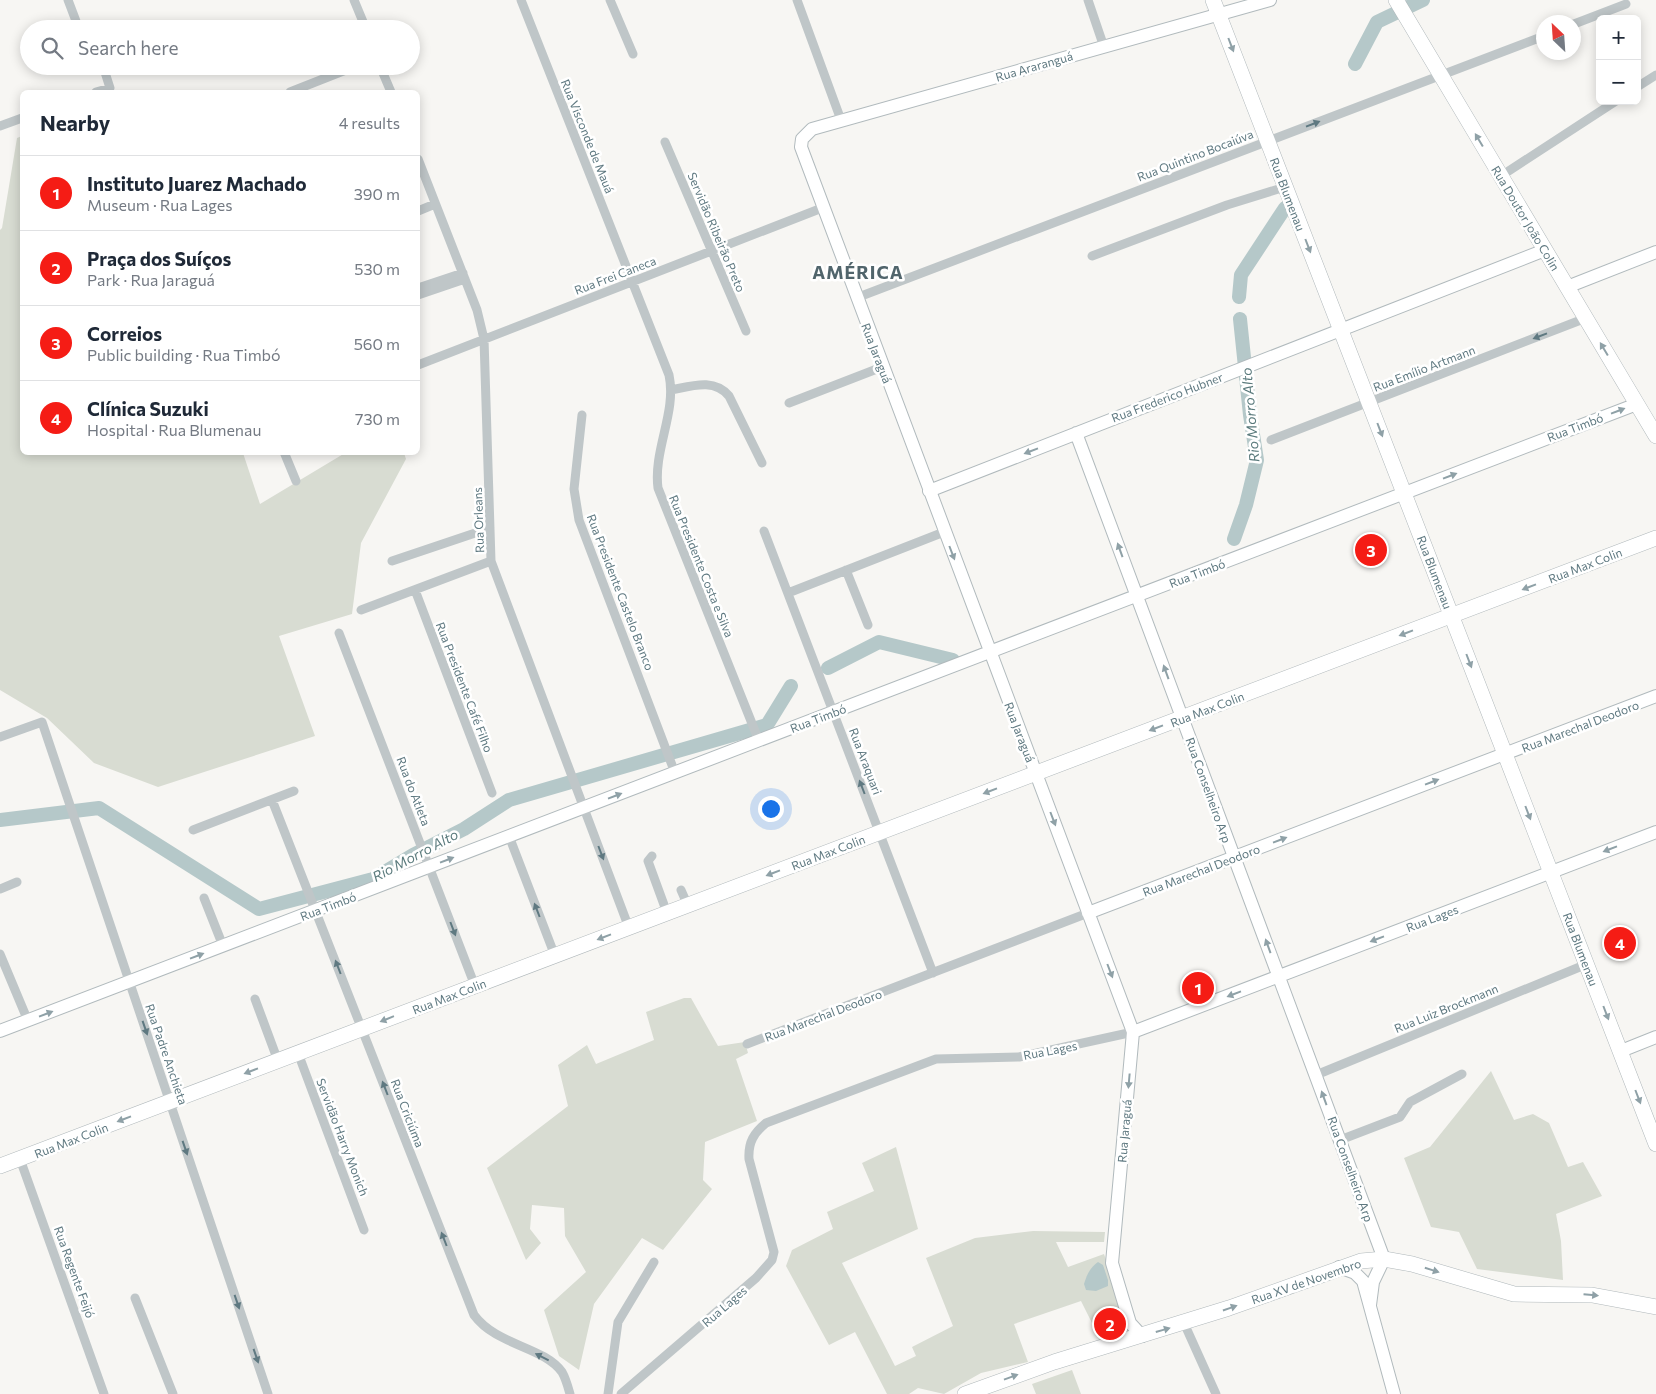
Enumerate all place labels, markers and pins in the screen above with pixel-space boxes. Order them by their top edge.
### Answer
pin: 3 [1355,531,1387,569]
pin: 4 [1604,924,1636,962]
pin: 1 [1182,969,1214,1007]
pin: 2 [1094,1305,1126,1343]

